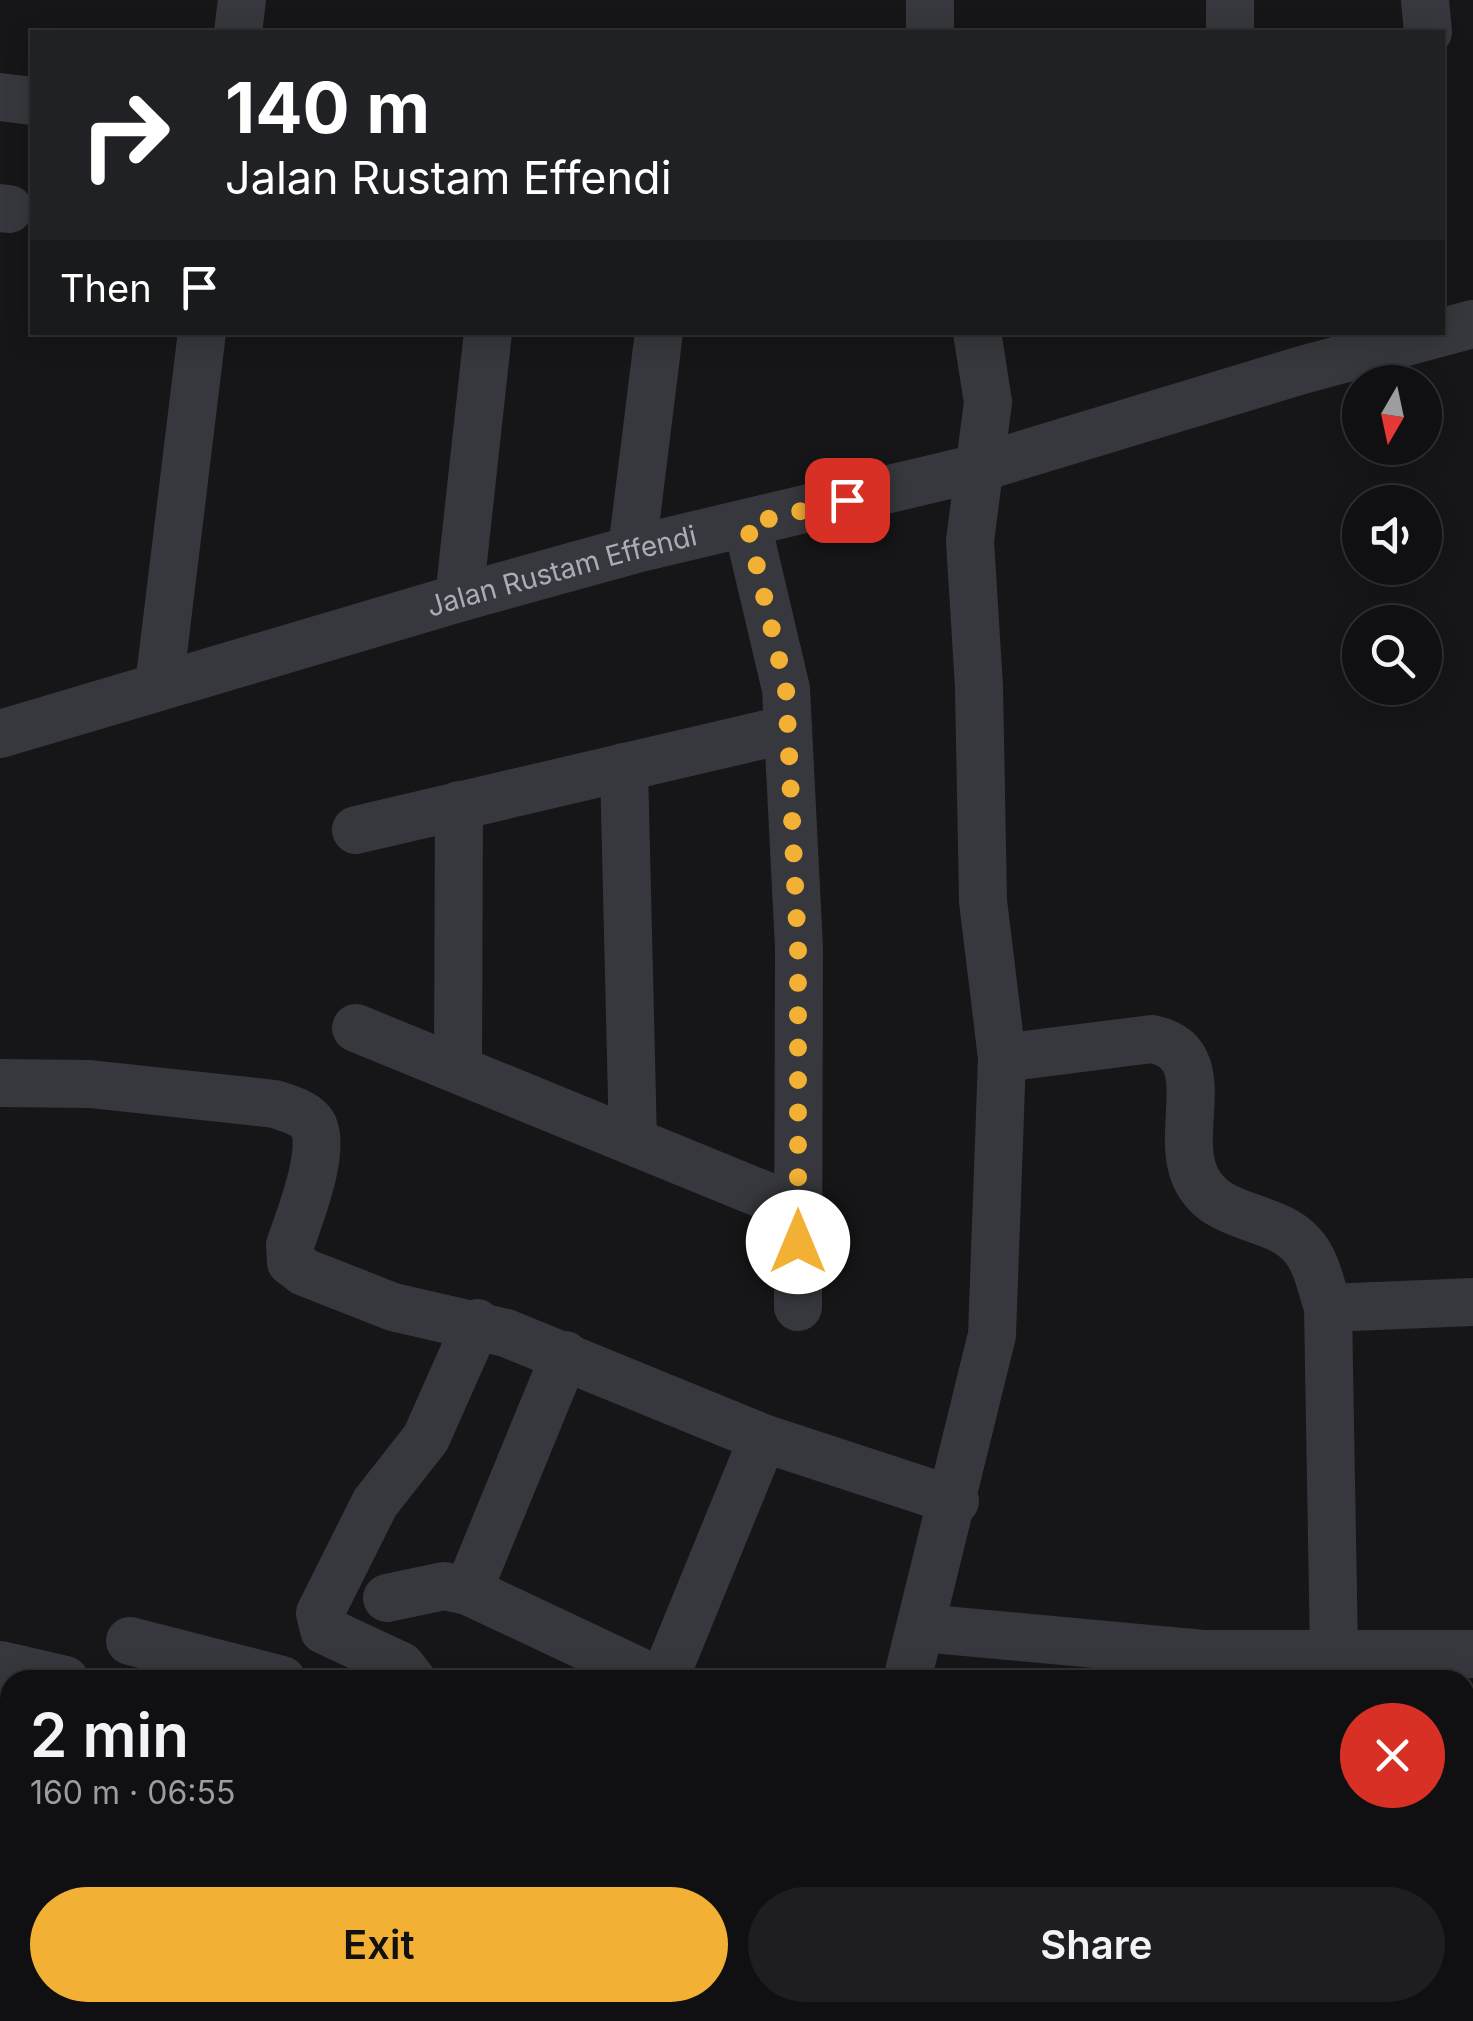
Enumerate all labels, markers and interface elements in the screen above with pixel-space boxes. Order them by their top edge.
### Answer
text: 140 m [225,65,430,150]
icon: right [60,70,190,200]
text: Jalan Rustam Effendi [225,150,672,205]
icon: arrive [172,260,227,315]
text: Then [60,265,152,311]
north arrow [1342,365,1442,465]
map controls [1342,365,1442,705]
pin [805,458,890,543]
icon: arrive [820,473,875,528]
button: sound [1342,485,1442,585]
street label: Jalan Rustam Effendi [423,518,700,624]
button: search [1342,605,1442,705]
position arrow [746,1190,850,1294]
text: 2 min [30,1699,189,1771]
button: close [1340,1703,1445,1808]
text: 160 m · 06:55 [30,1773,235,1812]
button: Exit [30,1887,728,2002]
button: Share [748,1887,1445,2002]

